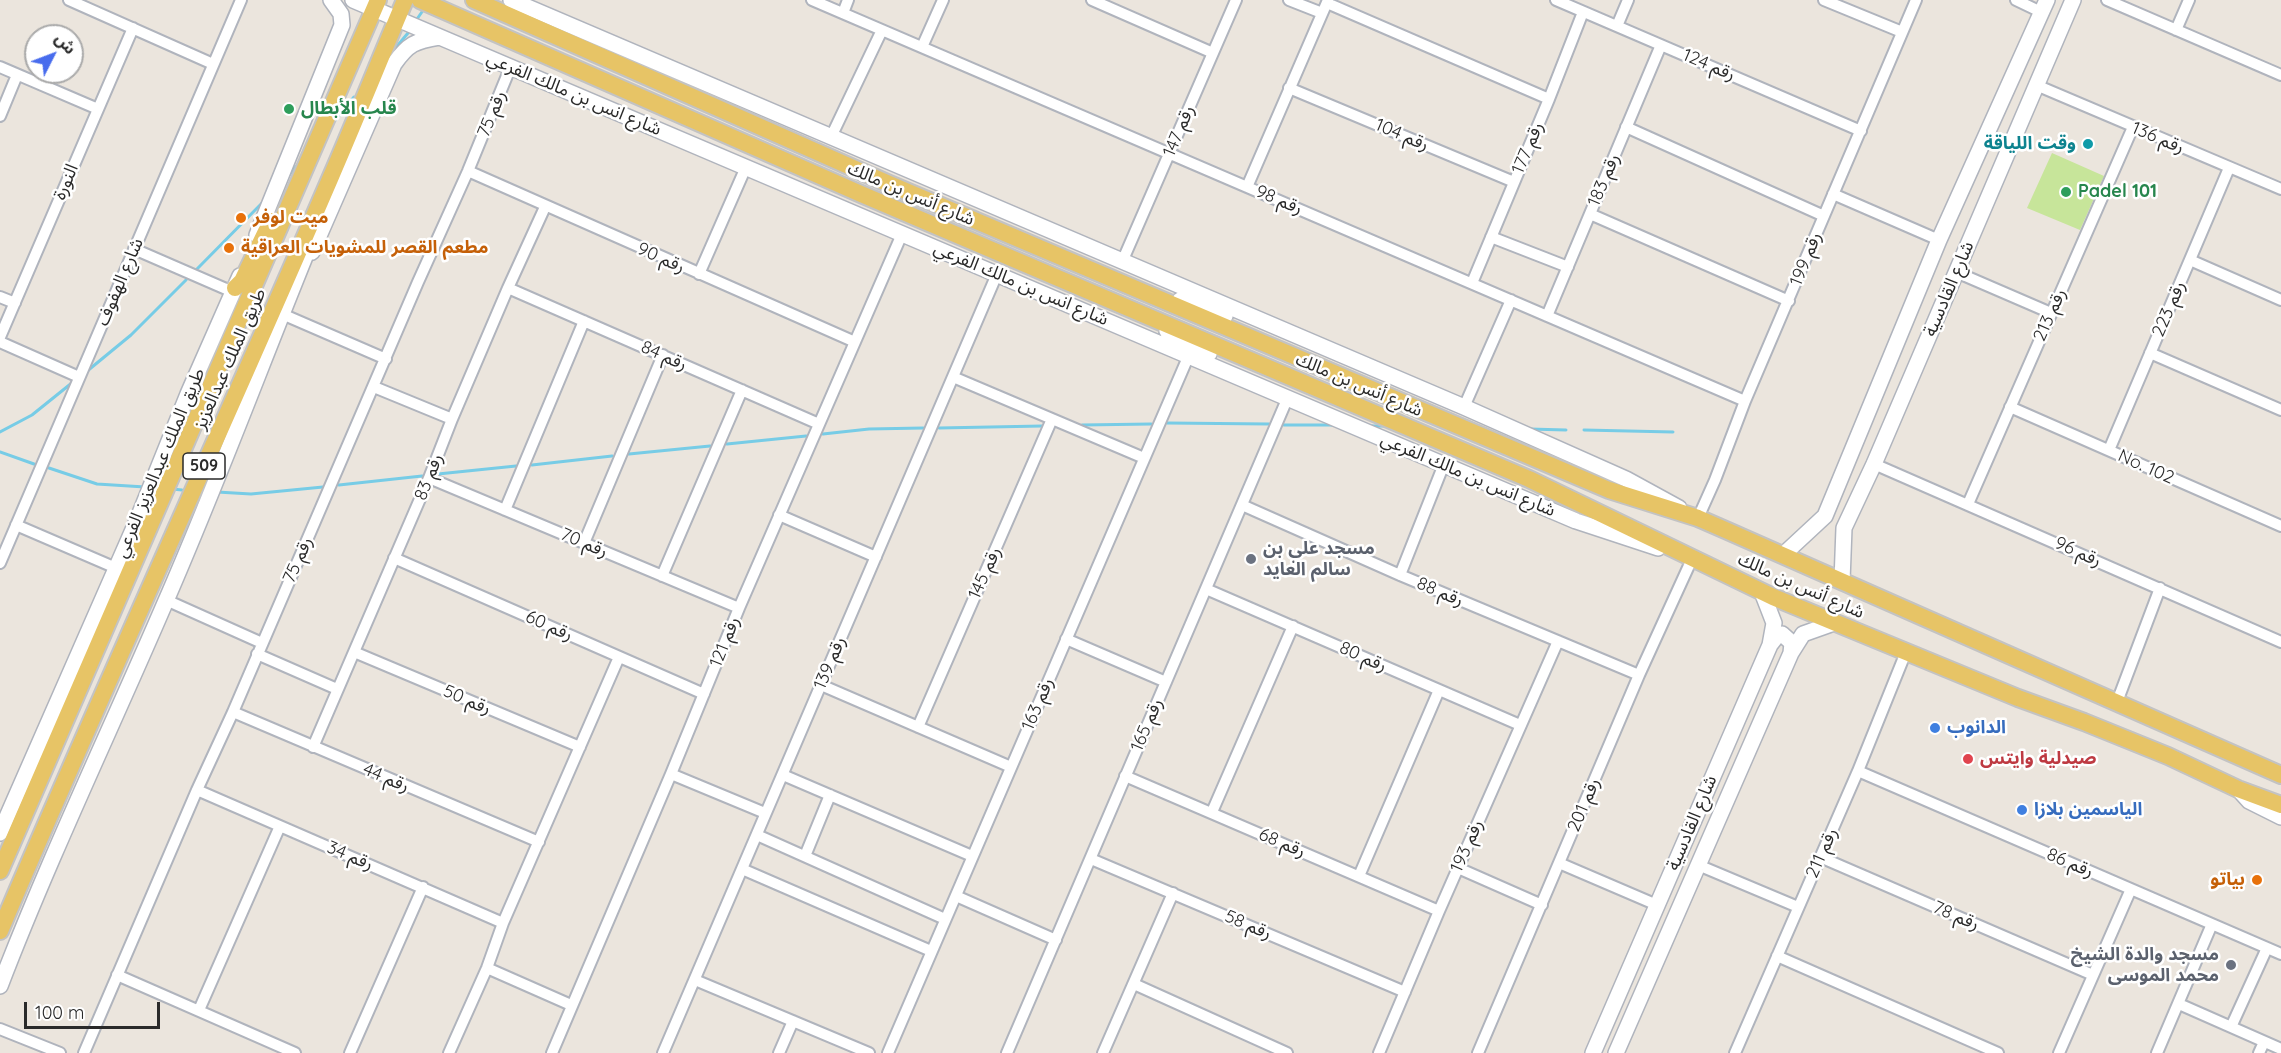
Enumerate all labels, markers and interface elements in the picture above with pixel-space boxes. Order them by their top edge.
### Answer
north arrow [24,24,84,84]
text: ش [51,28,81,58]
street label: رقم 124 [1679,44,1739,86]
street label: شارع انس بن مالك الفرعي [483,47,665,141]
street label: رقم 75 [473,88,511,140]
place label: قلب الأبطال [301,98,397,120]
marker: قلب الأبطال [282,102,296,116]
street label: رقم 147 [1159,102,1199,160]
street label: رقم 104 [1372,114,1432,156]
street label: رقم 136 [2129,117,2187,159]
street label: رقم 177 [1507,119,1549,177]
place label: وقت اللياقة [1984,133,2076,155]
marker: وقت اللياقة [2081,137,2095,151]
street label: رقم 183 [1583,150,1625,210]
street label: شارع أنس بن مالك [844,158,978,230]
street label: النورة [49,161,83,203]
street label: رقم 98 [1252,181,1306,219]
place label: Padel 101 [2078,181,2157,203]
marker: Padel 101 [2059,185,2073,199]
place label: ميت لوفر [253,207,328,229]
marker: ميت لوفر [234,211,248,225]
street label: رقم 199 [1786,229,1826,289]
street label: شارع الهفوف [92,235,148,329]
place label: مطعم القصر للمشويات العراقية [241,237,488,259]
street label: شارع انس بن مالك الفرعي [930,237,1112,331]
street label: رقم 90 [634,238,688,278]
street label: شارع القادسية [1919,238,1979,340]
marker: مطعم القصر للمشويات العراقية [222,241,236,255]
street label: رقم 223 [2148,278,2190,340]
street label: طريق الملك عبدالعزيز [189,285,271,433]
street label: رقم 213 [2029,285,2071,345]
street label: رقم 84 [638,336,690,376]
street label: شارع أنس بن مالك [1292,349,1426,421]
street label: طريق الملك عبدالعزيز الفرعي [110,365,210,561]
street label: شارع انس بن مالك الفرعي [1377,428,1559,522]
street label: No. 102 [2114,445,2178,489]
street label: رقم 83 [410,451,448,503]
road number: 509 [183,453,225,479]
street label: رقم 70 [557,523,611,563]
street label: رقم 96 [2051,532,2105,572]
street label: رقم 75 [278,534,318,586]
place label: مسجد علي بن سالم العايد [1263,538,1375,580]
street label: رقم 145 [964,544,1006,602]
street label: شارع أنس بن مالك [1735,549,1867,623]
marker: مسجد علي بن سالم العايد [1244,552,1258,566]
street label: رقم 88 [1413,573,1467,611]
street label: رقم 60 [522,606,576,646]
street label: رقم 121 [705,614,745,670]
street label: رقم 139 [809,633,851,693]
street label: رقم 80 [1336,637,1390,677]
street label: رقم 163 [1017,675,1059,733]
street label: رقم 50 [440,680,494,720]
street label: رقم 165 [1126,695,1168,755]
place label: الدانوب [1947,717,2006,739]
marker: الدانوب [1928,721,1942,735]
place label: صيدلية وايتس [1980,748,2097,770]
marker: صيدلية وايتس [1961,752,1975,766]
street label: رقم 44 [360,759,412,797]
street label: شارع القادسية [1662,772,1722,874]
street label: رقم 201 [1563,775,1605,835]
place label: الياسمين بلازا [2034,799,2142,821]
marker: الياسمين بلازا [2015,803,2029,817]
street label: رقم 193 [1446,816,1488,876]
street label: رقم 68 [1255,824,1309,862]
street label: رقم 211 [1801,825,1843,881]
street label: رقم 34 [324,837,376,875]
street label: رقم 86 [2043,844,2097,882]
place label: بياتو [2210,869,2245,891]
marker: بياتو [2250,873,2264,887]
street label: رقم 78 [1930,897,1982,935]
street label: رقم 58 [1221,906,1275,944]
place label: مسجد والدة الشيخ محمد الموسى [2071,944,2219,986]
marker: مسجد والدة الشيخ محمد الموسى [2224,958,2238,972]
scale bar [27,990,164,1028]
text: 100 m [35,1001,84,1024]

